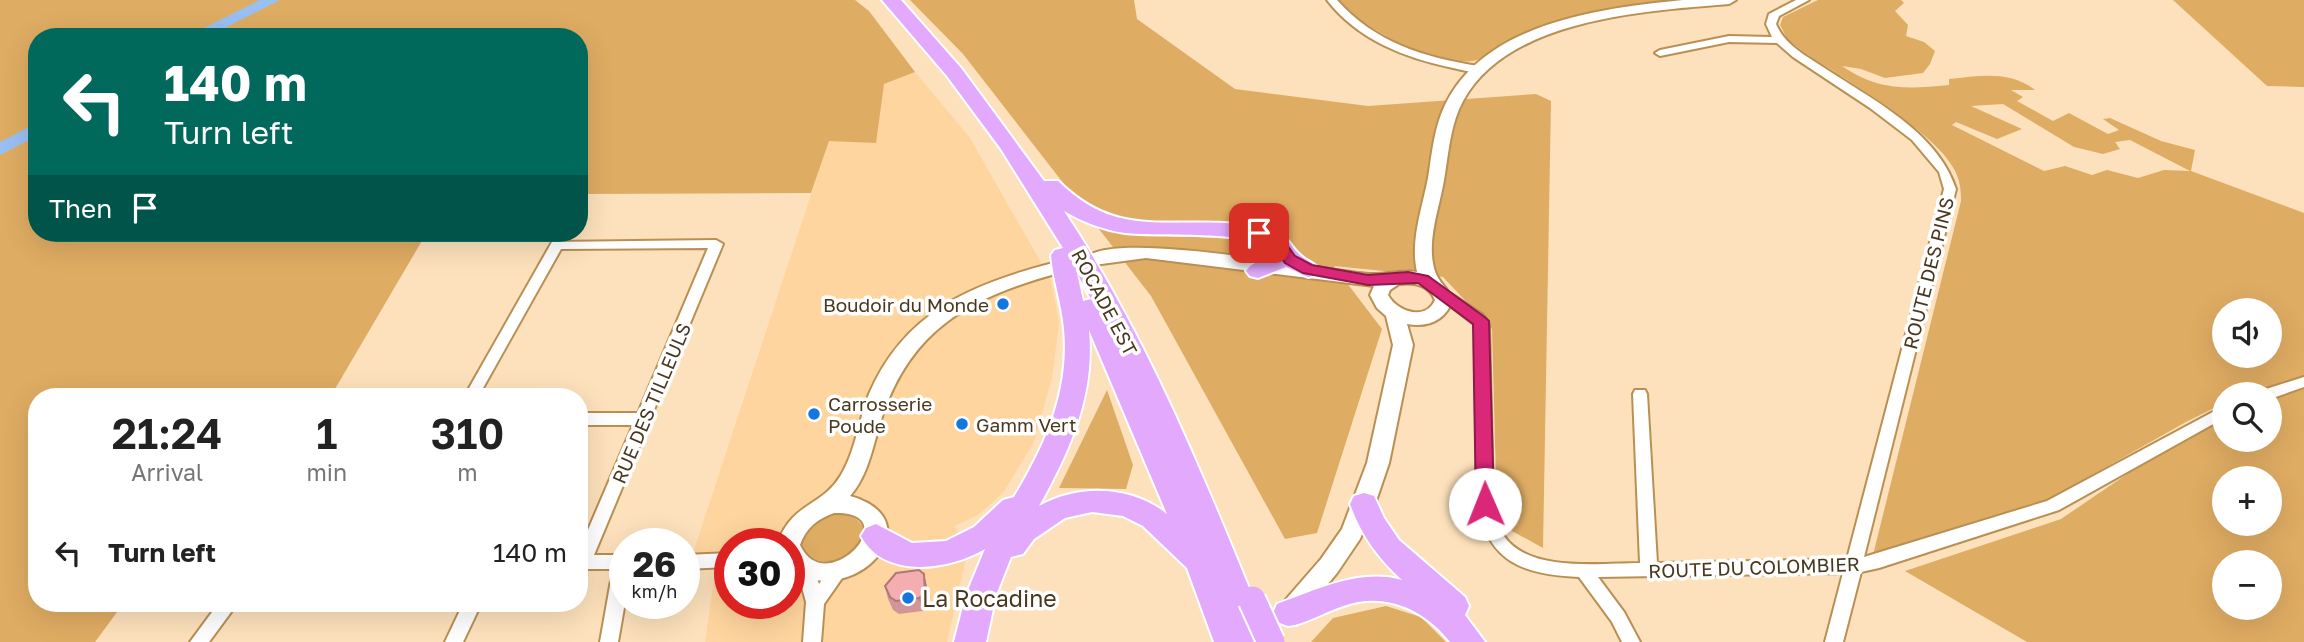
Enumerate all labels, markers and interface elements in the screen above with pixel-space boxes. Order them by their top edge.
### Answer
text: 140 m [164,53,307,112]
icon: left [49,56,140,147]
text: Turn left [164,113,293,151]
icon: arrive [126,189,164,227]
text: Then [49,193,112,224]
street label: ROUTE DES PINS [1898,195,1958,351]
pin [1229,203,1289,263]
icon: arrive [1240,214,1278,252]
street label: ROCADE EST [1067,245,1143,359]
place label: Boudoir du Monde [823,293,989,316]
marker: Boudoir du Monde [995,296,1011,312]
map controls [2212,298,2282,620]
button: sound [2212,298,2282,368]
street label: RUE DES TILLEULS [607,319,695,487]
button: search [2212,382,2282,452]
place label: Carrosserie Poude [828,392,932,437]
marker: Carrosserie Poude [806,406,822,422]
text: 21:24 [112,408,223,458]
text: 1 [316,408,337,458]
text: 310 [431,408,504,458]
place label: Gamm Vert [976,413,1077,436]
marker: Gamm Vert [954,416,970,432]
text: Arrival [131,458,203,486]
text: min [306,458,347,486]
text: m [457,458,478,486]
button: + [2212,466,2282,536]
position arrow [1448,467,1522,541]
speed limit sign: 30 [714,528,805,619]
icon: left [49,534,87,572]
text: Turn left [108,537,216,568]
text: 140 m [493,537,567,568]
text: 26 [633,543,676,585]
button: − [2212,550,2282,620]
street label: ROUTE DU COLOMBIER [1648,552,1860,582]
text: km/h [632,580,677,602]
place label: La Rocadine [922,584,1057,612]
marker: La Rocadine [900,590,916,606]

